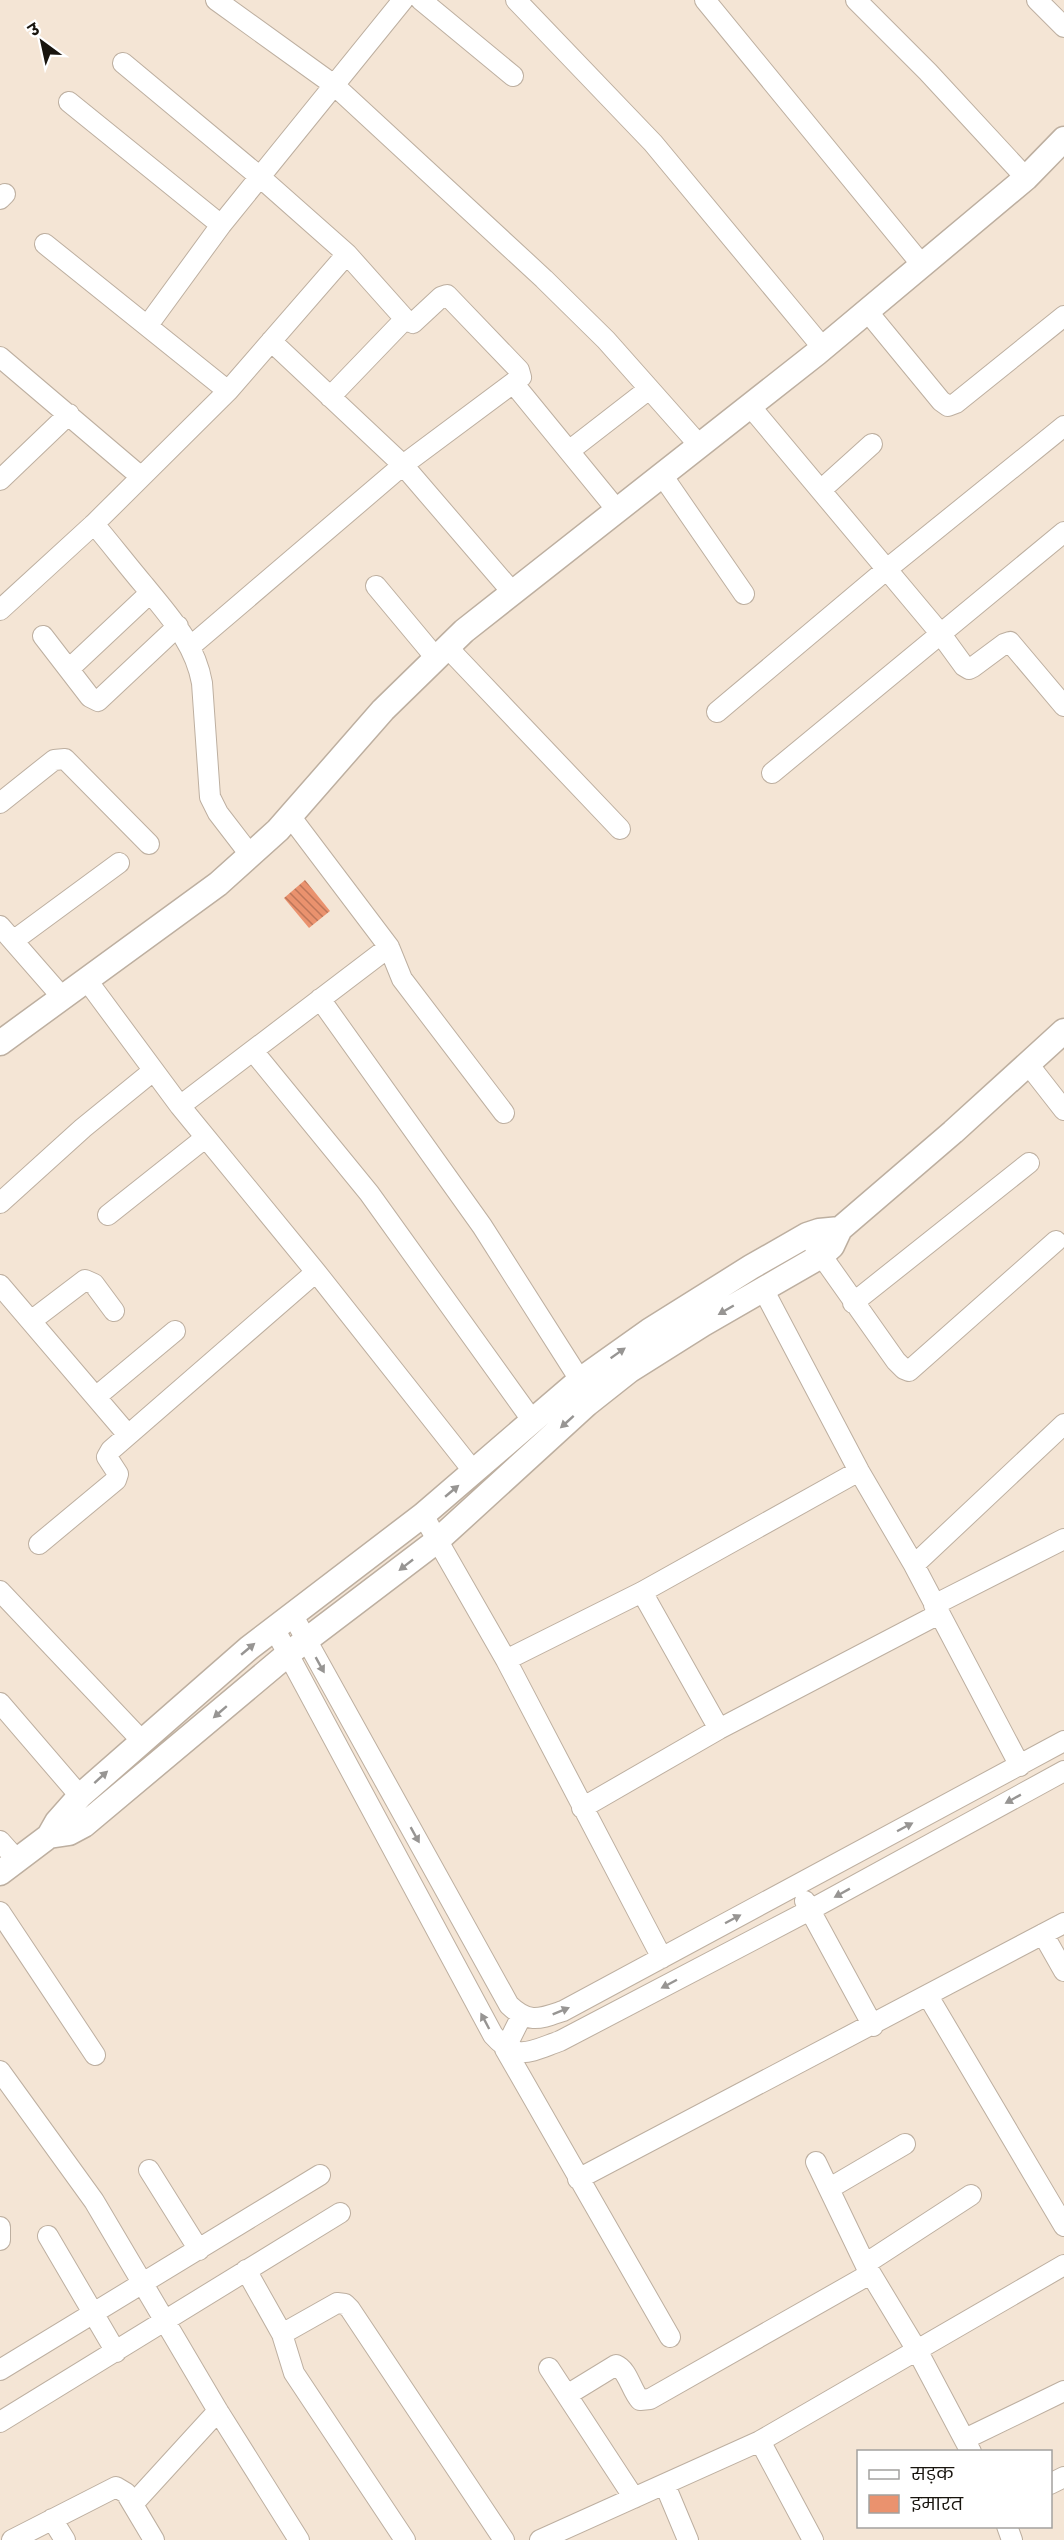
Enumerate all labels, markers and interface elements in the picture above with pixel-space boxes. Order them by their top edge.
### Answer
north arrow [12,12,72,72]
text: उ [23,17,45,42]
one-way arrow [718,1305,735,1315]
one-way arrow [609,1347,625,1359]
one-way arrow [560,1415,575,1428]
one-way arrow [444,1485,459,1498]
one-way arrow [398,1559,414,1572]
one-way arrow [240,1642,256,1655]
one-way arrow [315,1657,325,1674]
one-way arrow [212,1705,227,1718]
one-way arrow [94,1770,109,1784]
one-way arrow [1004,1794,1021,1804]
one-way arrow [897,1822,914,1832]
one-way arrow [410,1827,420,1844]
one-way arrow [833,1888,850,1898]
one-way arrow [725,1914,742,1924]
one-way arrow [660,1979,677,1989]
one-way arrow [552,2006,570,2016]
one-way arrow [480,2012,490,2029]
legend [857,2450,1052,2528]
text: सड़क [910,2461,955,2486]
text: इमारत [910,2491,964,2516]

